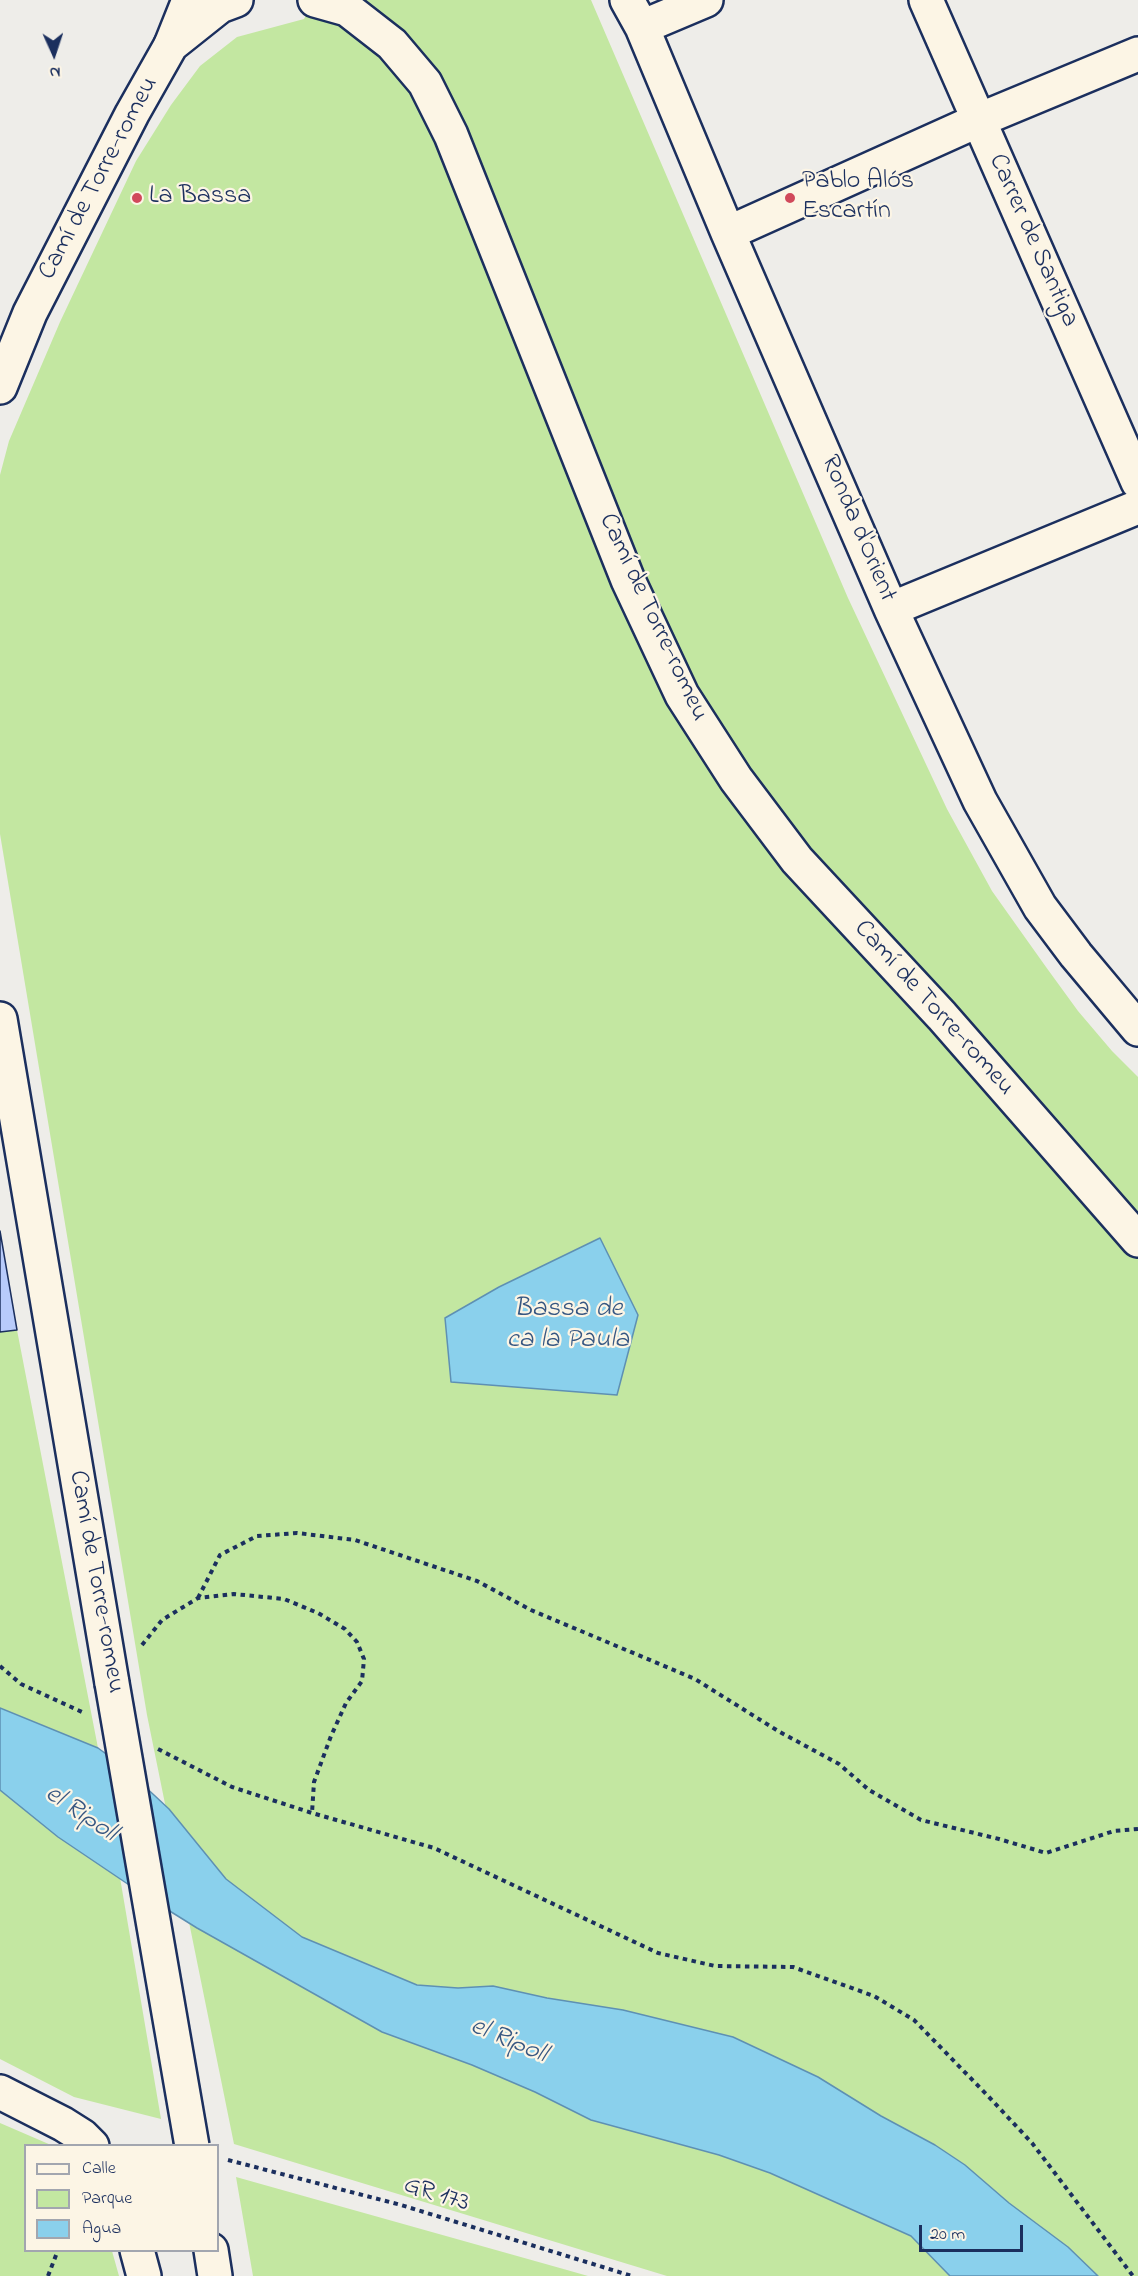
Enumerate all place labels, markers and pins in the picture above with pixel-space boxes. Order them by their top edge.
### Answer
place label: Pablo Alós Escartín [802,167,914,228]
place label: La Bassa [149,182,251,214]
marker: La Bassa [130,191,144,205]
marker: Pablo Alós Escartín [783,191,797,205]

